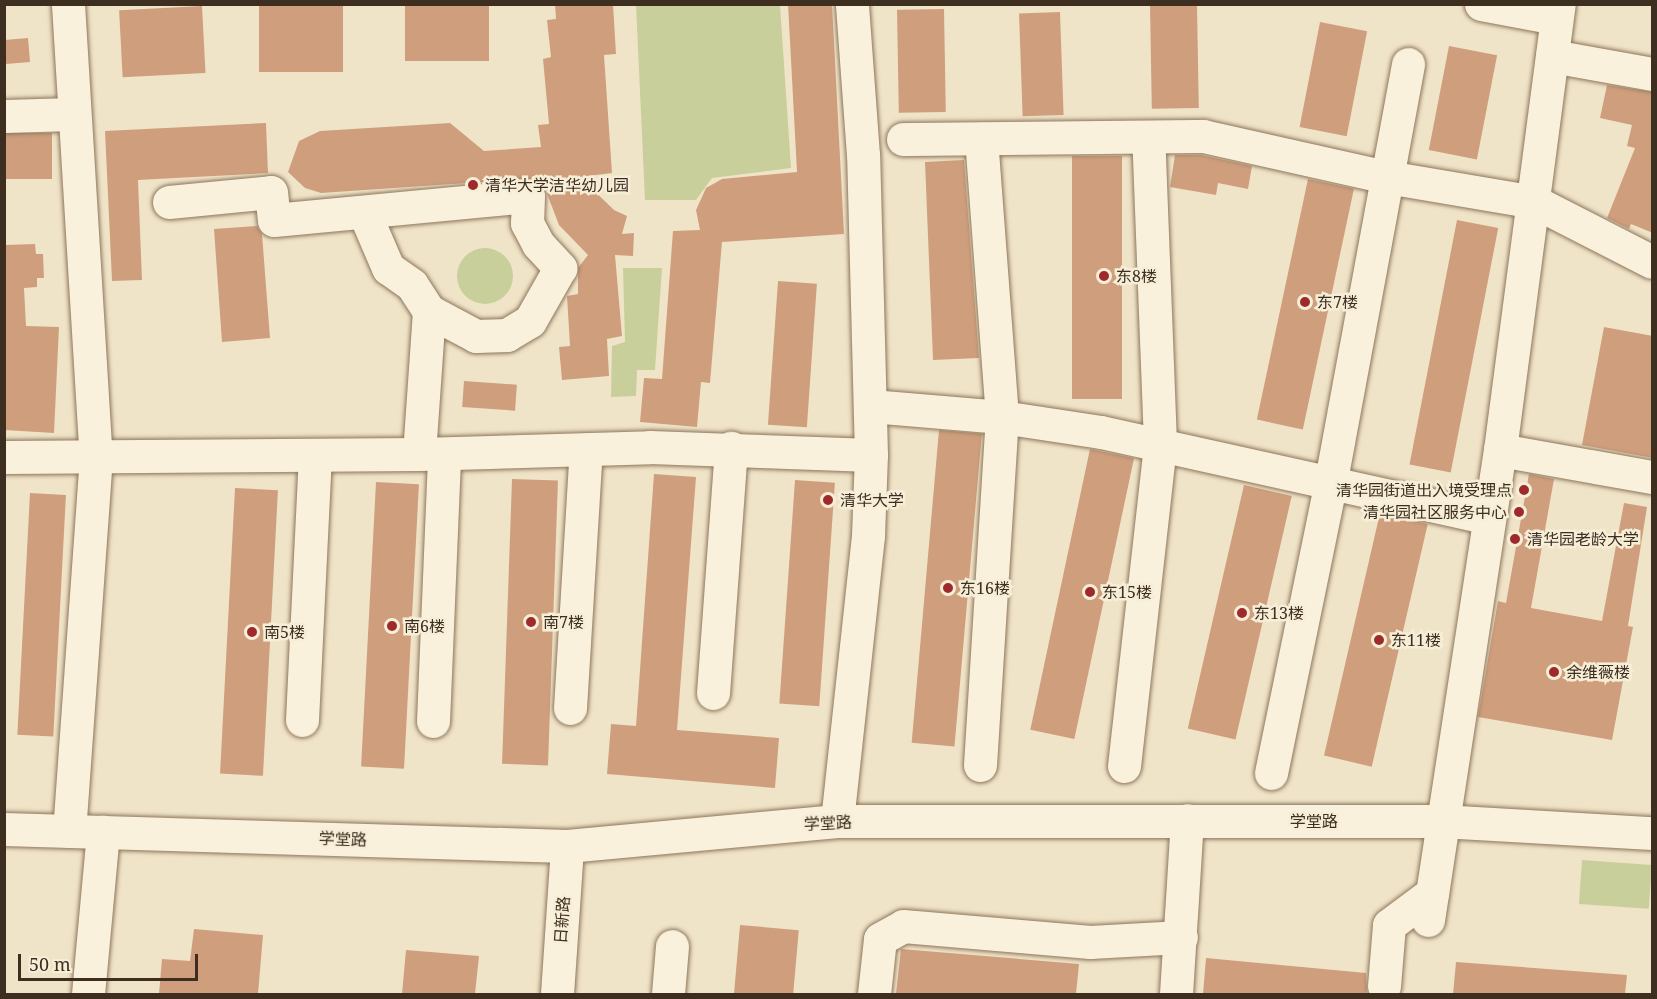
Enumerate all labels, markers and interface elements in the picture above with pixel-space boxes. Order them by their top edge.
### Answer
place label: 清华大学洁华幼儿园 [485,175,629,195]
marker: 清华大学洁华幼儿园 [466,178,480,192]
place label: 东8楼 [1116,266,1157,286]
marker: 东8楼 [1097,269,1111,283]
place label: 东7楼 [1317,292,1358,312]
marker: 东7楼 [1298,295,1312,309]
place label: 清华园街道出入境受理点 [1336,480,1512,500]
marker: 清华园街道出入境受理点 [1517,483,1531,497]
place label: 清华大学 [840,490,904,510]
marker: 清华大学 [821,493,835,507]
place label: 清华园社区服务中心 [1363,502,1507,522]
marker: 清华园社区服务中心 [1512,505,1526,519]
place label: 清华园老龄大学 [1527,529,1639,549]
marker: 清华园老龄大学 [1508,532,1522,546]
place label: 东16楼 [960,578,1010,598]
marker: 东16楼 [941,581,955,595]
place label: 东15楼 [1102,582,1152,602]
marker: 东15楼 [1083,585,1097,599]
place label: 东13楼 [1254,603,1304,623]
marker: 东13楼 [1235,606,1249,620]
place label: 南7楼 [543,612,584,632]
marker: 南7楼 [524,615,538,629]
place label: 南6楼 [404,616,445,636]
marker: 南6楼 [385,619,399,633]
place label: 南5楼 [264,622,305,642]
marker: 南5楼 [245,625,259,639]
place label: 东11楼 [1391,630,1441,650]
marker: 东11楼 [1372,633,1386,647]
place label: 余维薇楼 [1566,662,1630,682]
marker: 余维薇楼 [1547,665,1561,679]
street label: 学堂路 [1290,811,1338,831]
street label: 学堂路 [804,812,852,834]
street label: 学堂路 [319,829,367,849]
street label: 日新路 [551,895,573,945]
scale bar [21,942,201,980]
text: 50 m [29,952,71,976]

